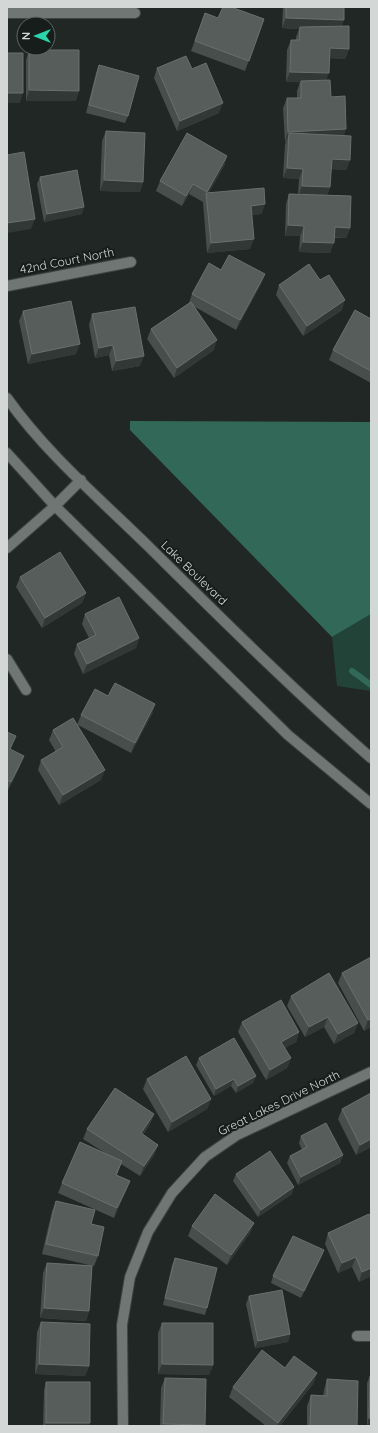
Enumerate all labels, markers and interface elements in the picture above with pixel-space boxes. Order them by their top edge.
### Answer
north arrow [16,16,56,56]
text: N [19,32,33,40]
street label: 42nd Court North [18,244,115,277]
street label: Lake Boulevard [158,537,231,608]
street label: Great Lakes Drive North [216,1067,342,1139]

